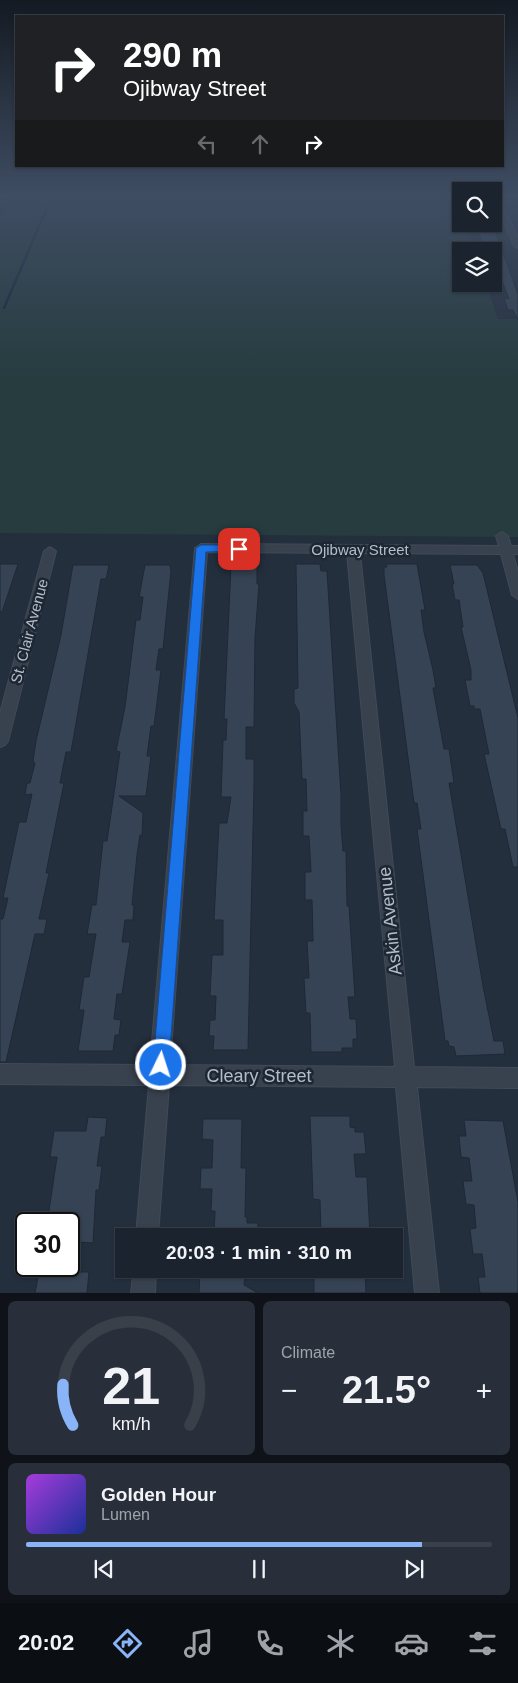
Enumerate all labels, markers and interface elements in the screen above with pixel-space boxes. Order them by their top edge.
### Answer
icon: right [40,35,105,100]
text: 290 m [123,35,222,74]
text: Ojibway Street [123,76,266,101]
icon: left [193,130,221,158]
icon: ahead [246,130,274,158]
icon: right [299,130,327,158]
map controls [452,182,502,292]
button: search [452,182,502,232]
button: layers [452,242,502,292]
pin [218,528,260,570]
icon: arrive [225,535,253,563]
street label: Ojibway Street [311,541,410,558]
street label: St. Clair Avenue [7,577,51,685]
street label: Askin Avenue [374,866,406,976]
position arrow [134,1038,186,1090]
street label: Cleary Street [206,1066,312,1086]
speed limit sign: 30 [15,1212,80,1277]
text: 20:03 · 1 min · 310 m [166,1242,352,1263]
text: Climate [281,1344,335,1361]
text: 21 [103,1357,160,1415]
text: 21.5° [342,1369,431,1411]
text: − [281,1375,297,1406]
text: + [476,1375,492,1406]
text: km/h [112,1414,151,1434]
text: Golden Hour [101,1484,216,1505]
text: Lumen [101,1506,150,1523]
icon: previous [90,1555,118,1583]
icon: pause [245,1555,273,1583]
icon: next [400,1555,428,1583]
icon: directions [110,1626,145,1661]
icon: music [181,1626,216,1661]
icon: phone [252,1626,287,1661]
icon: climate [323,1626,358,1661]
icon: car [394,1626,429,1661]
icon: filters [465,1626,500,1661]
text: 20:02 [18,1630,74,1655]

